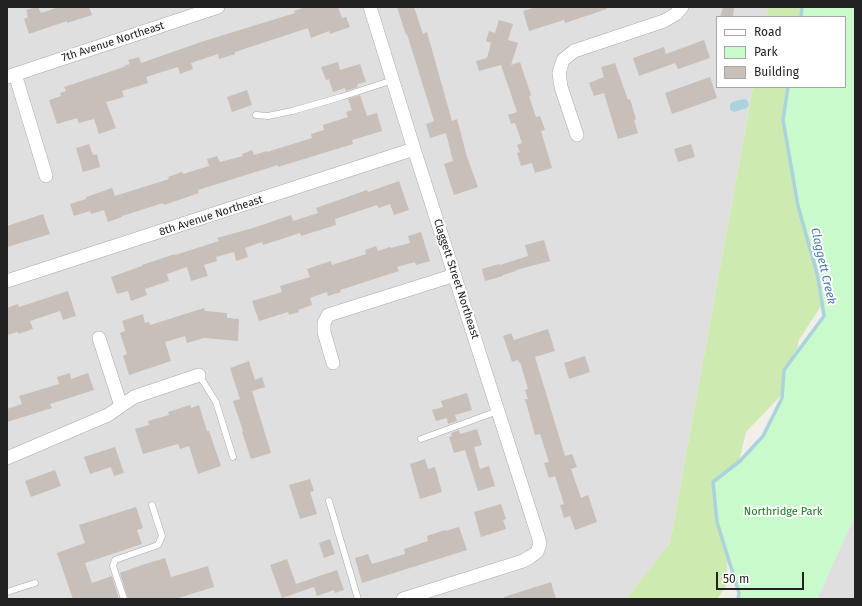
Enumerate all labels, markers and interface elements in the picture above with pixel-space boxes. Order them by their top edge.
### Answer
legend [716,16,846,88]
street label: 7th Avenue Northeast [60,19,166,65]
text: Road [754,25,782,39]
text: Park [754,45,778,59]
text: Building [754,65,799,79]
street label: 8th Avenue Northeast [157,193,265,239]
street label: Claggett Street Northeast [430,217,482,341]
water label: Claggett Creek [807,226,839,306]
park label: Northridge Park [744,505,822,519]
scale bar [718,564,806,590]
text: 50 m [723,572,749,586]

